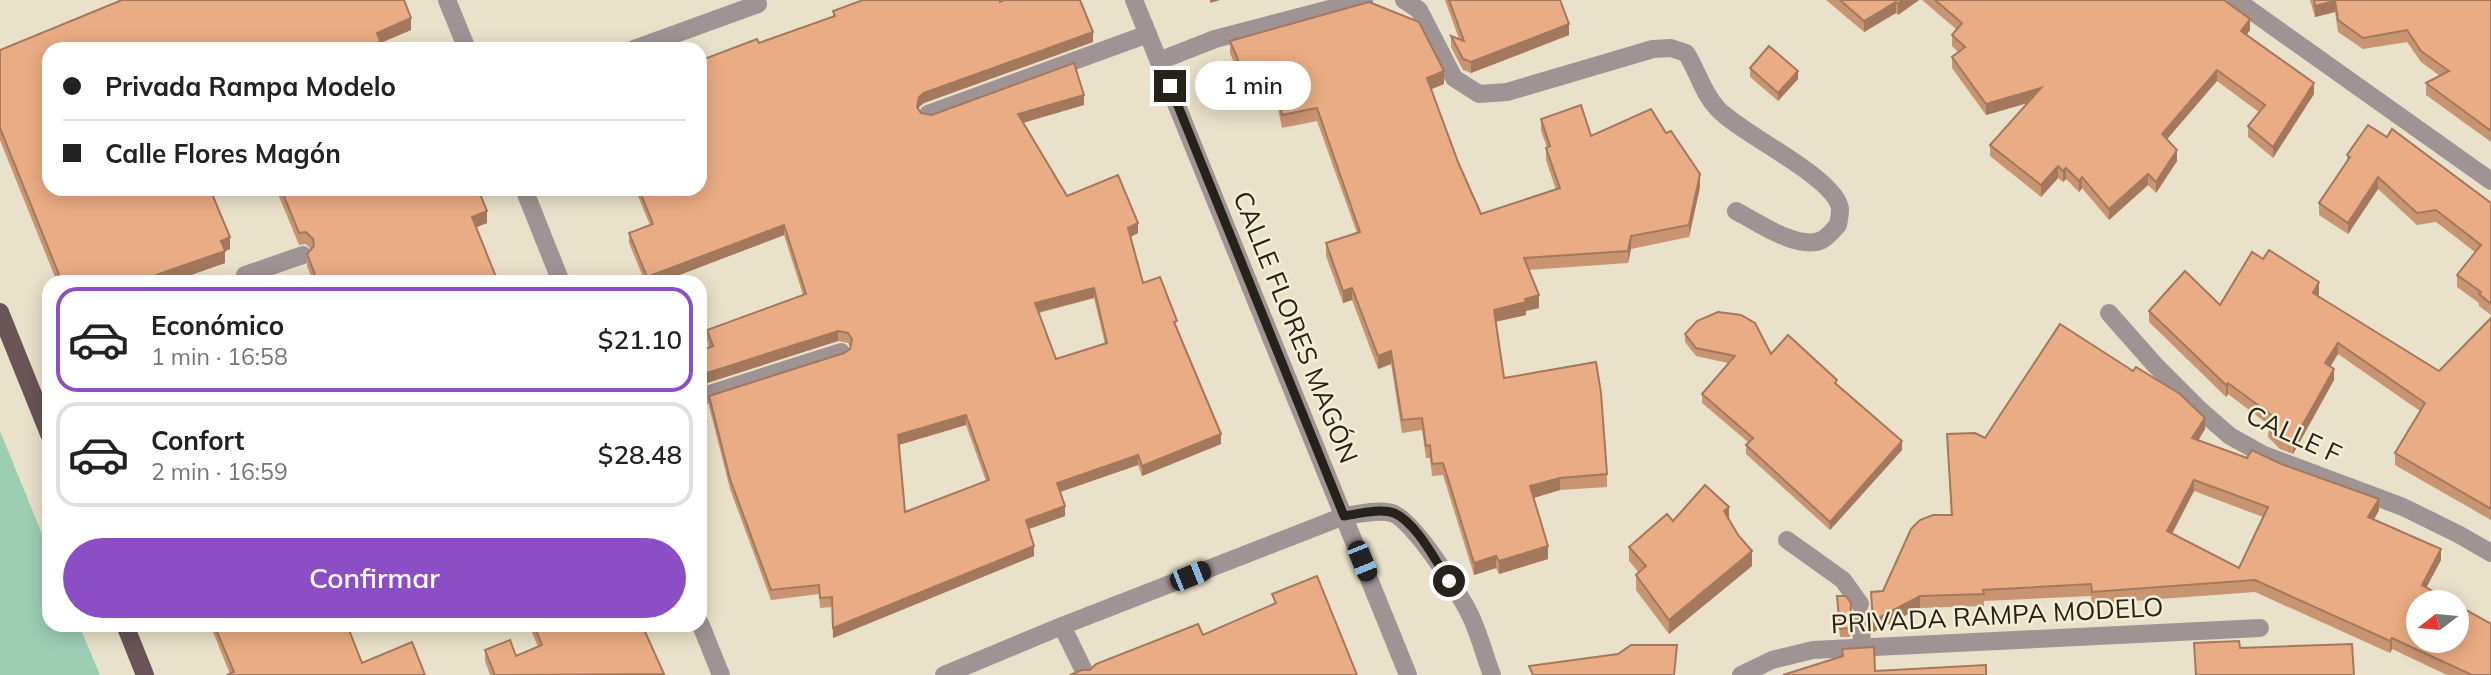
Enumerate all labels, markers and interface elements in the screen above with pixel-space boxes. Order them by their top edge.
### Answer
callout: 1 min [1194,62,1310,110]
text: Privada Rampa Modelo [105,70,396,103]
route end [1154,70,1186,102]
text: 1 min [1223,71,1283,100]
text: Calle Flores Magón [105,137,341,170]
street label: CALLE FLORES MAGÓN [1226,186,1366,468]
icon: car [67,308,130,371]
text: Económico [151,309,284,342]
text: $21.10 [598,323,682,356]
text: 1 min · 16:58 [151,342,288,371]
street label: CALLE F [2241,398,2347,470]
icon: car [67,423,130,486]
text: Confort [151,424,244,457]
text: $28.48 [598,438,682,471]
text: 2 min · 16:59 [151,457,288,486]
button: Confirmar [63,538,686,618]
car [1345,538,1380,584]
car [1167,558,1214,594]
route start [1433,565,1465,597]
street label: PRIVADA RAMPA MODELO [1830,590,2164,640]
north arrow [2406,590,2469,653]
map controls [2406,590,2469,653]

